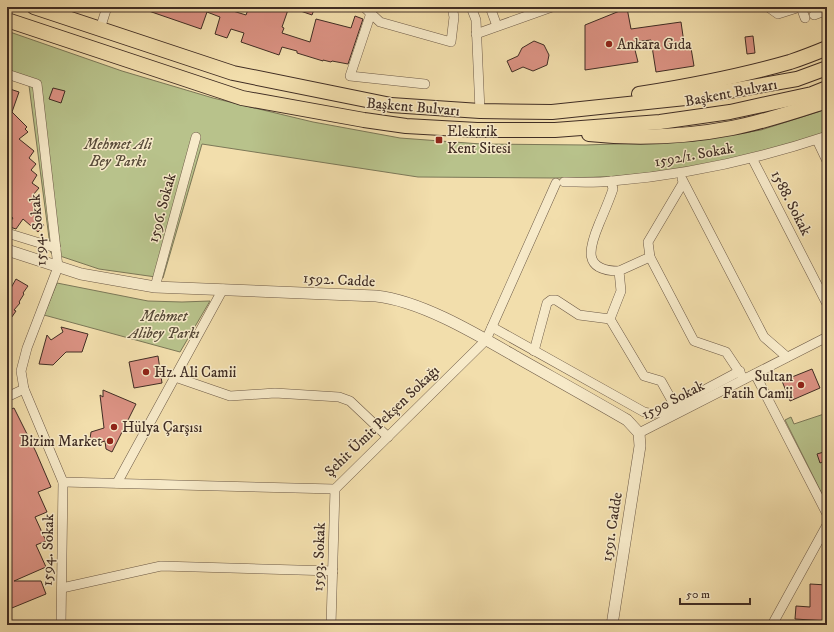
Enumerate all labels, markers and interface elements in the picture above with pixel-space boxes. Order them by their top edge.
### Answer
place label: Ankara Gıda [617,35,692,54]
marker: Ankara Gıda [604,39,614,49]
street label: Başkent Bulvarı [683,75,779,111]
street label: Başkent Bulvarı [365,93,461,121]
place label: Elektrik Kent Sitesi [447,122,511,158]
park label: Mehmet Ali Bey Parkı [83,135,153,171]
marker: Elektrik Kent Sitesi [434,135,444,145]
street label: 1592/1. Sokak [653,139,736,171]
street label: 1588. Sokak [766,167,816,239]
street label: 1596. Sokak [144,171,181,245]
street label: 1594. Sokak [25,193,51,267]
street label: 1592. Cadde [302,269,376,291]
park label: Mehmet Alibey Parkı [127,307,199,343]
street label: Şehit Ümit Pekşen Sokağı [320,361,444,481]
place label: Hz. Ali Camii [154,363,236,382]
marker: Hz. Ali Camii [141,367,151,377]
place label: Sultan Fatih Camii [723,367,793,403]
street label: 1590 Sokak [638,376,708,424]
marker: Sultan Fatih Camii [796,380,806,390]
place label: Hülya Çarşısı [122,418,202,437]
marker: Hülya Çarşısı [109,422,119,432]
place label: Bizim Market [20,432,102,451]
marker: Bizim Market [105,436,115,446]
street label: 1591. Cadde [597,491,627,563]
street label: 1594. Sokak [38,513,58,586]
street label: 1593. Sokak [308,522,330,592]
scale bar [680,580,750,606]
text: 50 m [686,587,710,602]

